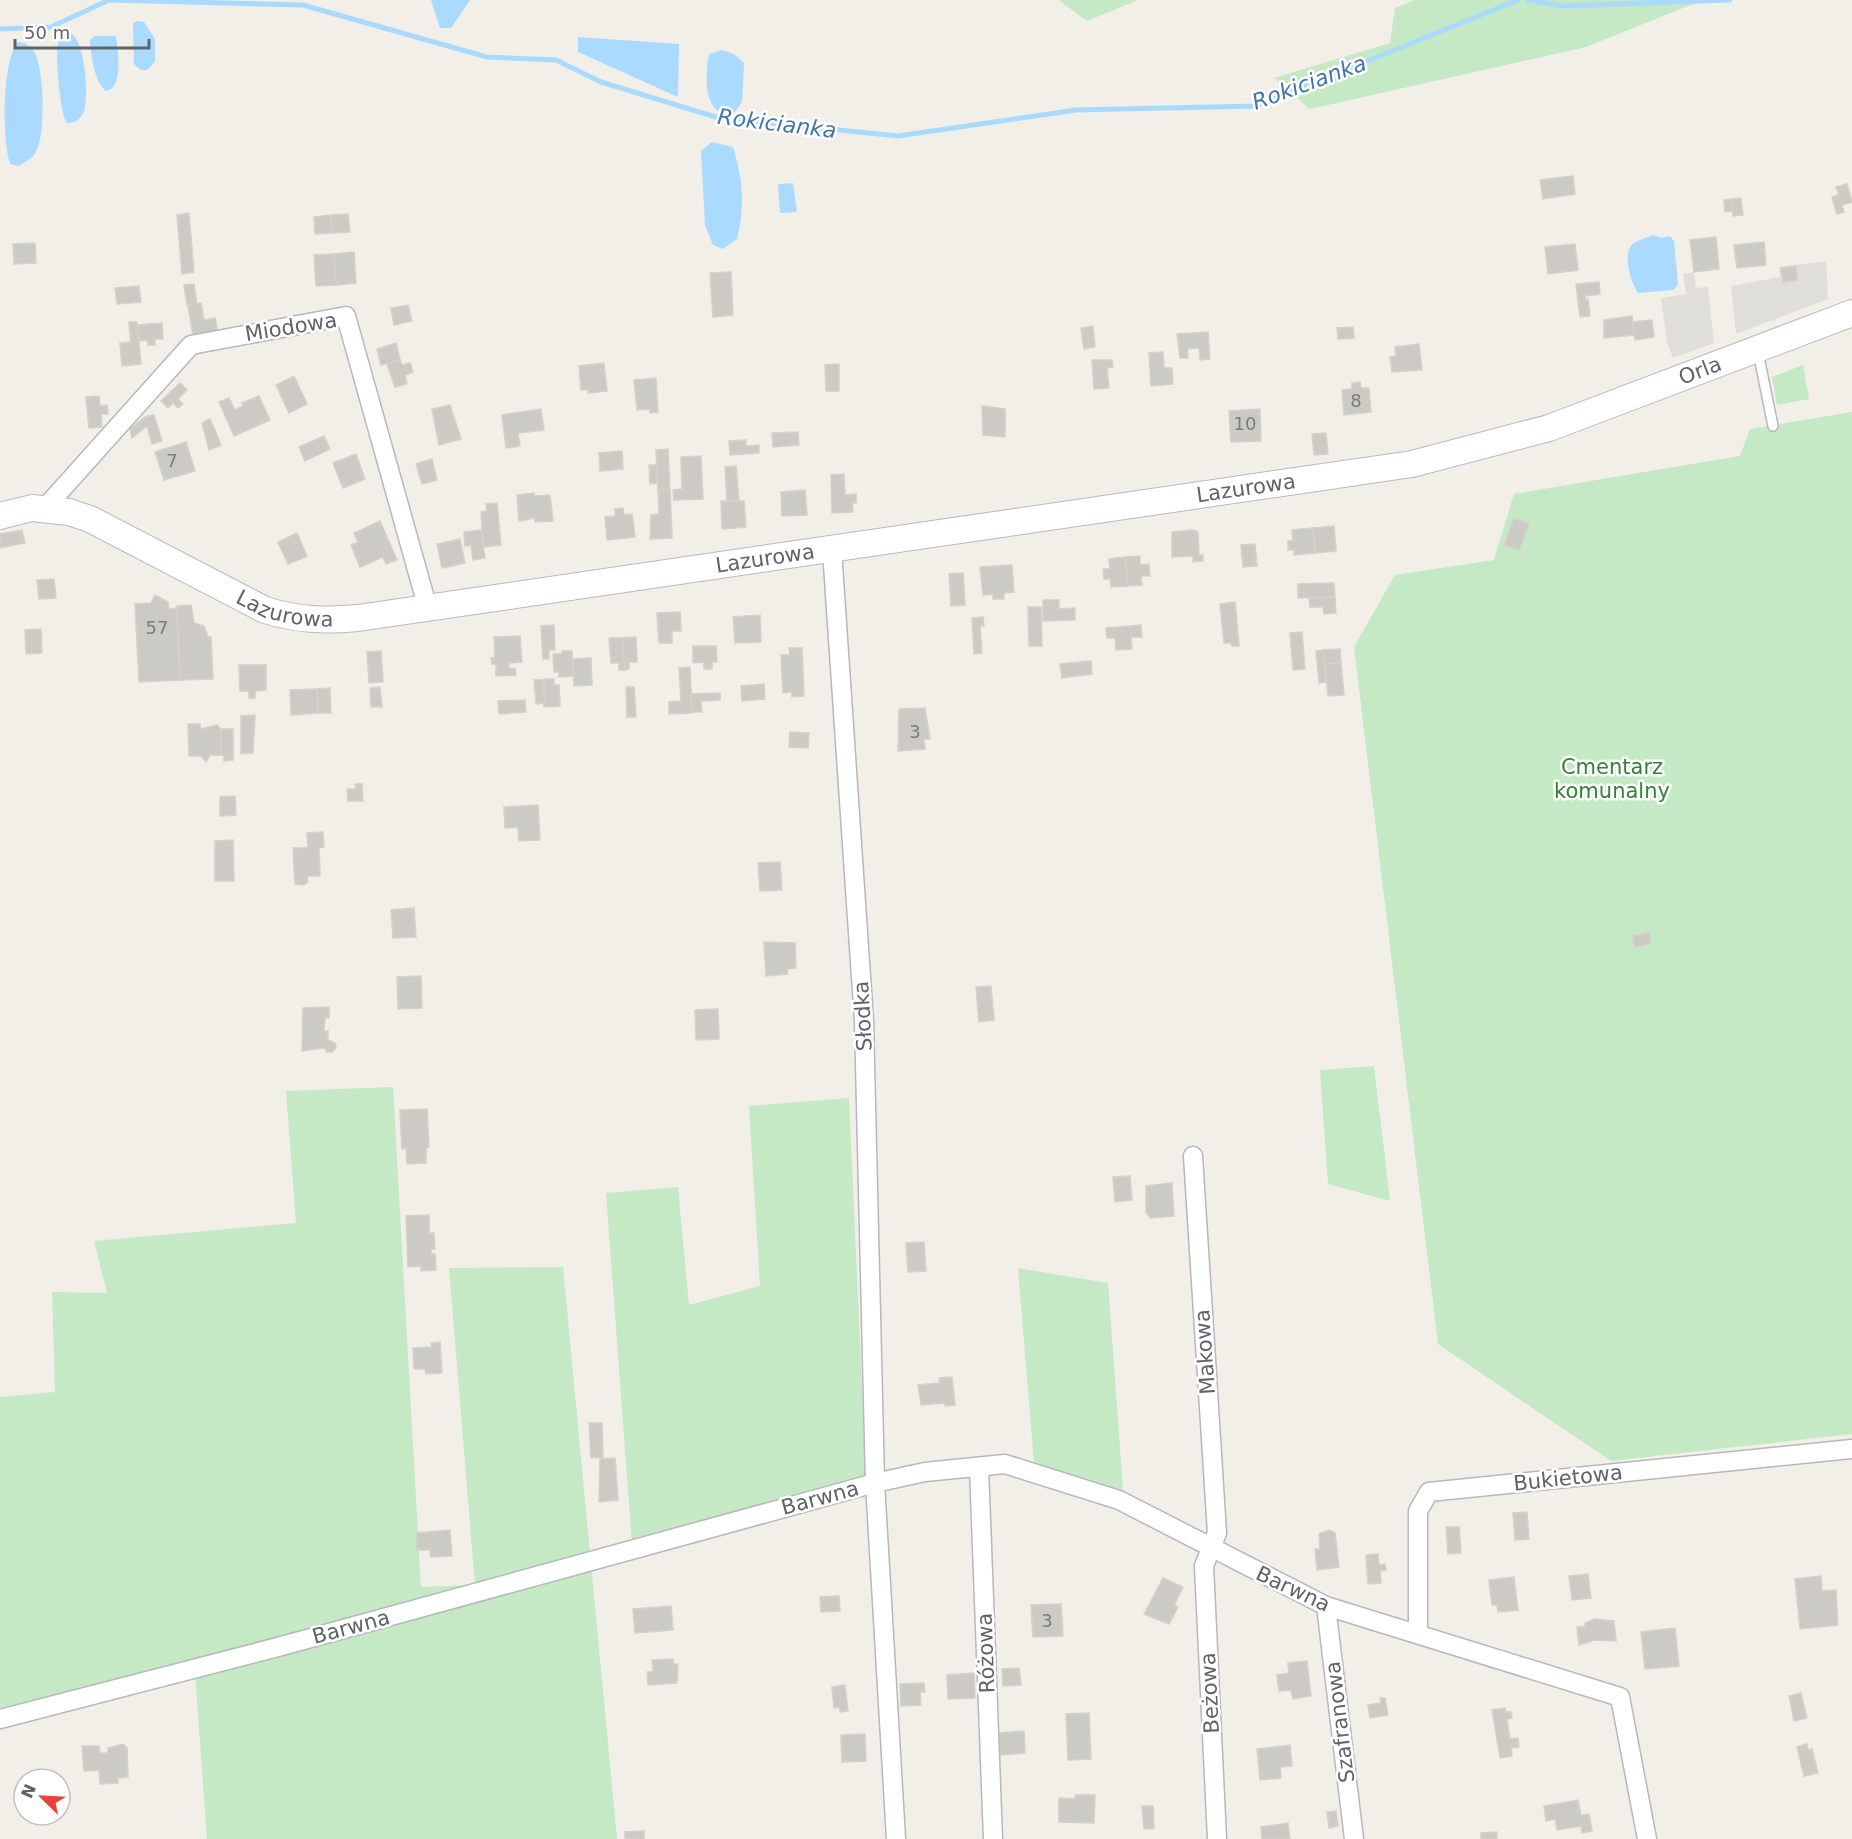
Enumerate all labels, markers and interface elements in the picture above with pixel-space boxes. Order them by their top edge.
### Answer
scale bar [15,12,148,50]
text: 50 m [24,22,70,43]
water label: Rokicianka [1249,50,1370,115]
water label: Rokicianka [716,104,838,143]
street label: Miodowa [243,308,339,346]
street label: Orla [1675,352,1725,390]
house number: 8 [1350,390,1362,411]
house number: 10 [1234,413,1256,434]
house number: 7 [166,450,178,471]
street label: Lazurowa [1195,469,1297,507]
street label: Lazurowa [714,539,816,578]
street label: Lazurowa [232,585,333,632]
house number: 57 [146,617,168,638]
house number: 3 [909,721,921,742]
park label: Cmentarz komunalny [1554,755,1670,803]
street label: Słodka [849,980,877,1052]
street label: Makowa [1190,1309,1220,1395]
street label: Bukietowa [1512,1460,1624,1496]
street label: Barwna [779,1476,861,1520]
street label: Barwna [1252,1561,1334,1617]
street label: Barwna [310,1605,392,1649]
house number: 3 [1041,1610,1053,1631]
street label: Różowa [973,1612,999,1694]
street label: Beżowa [1196,1652,1224,1734]
street label: Szafranowa [1321,1660,1359,1784]
north arrow [12,1767,72,1827]
text: N [17,1781,40,1801]

